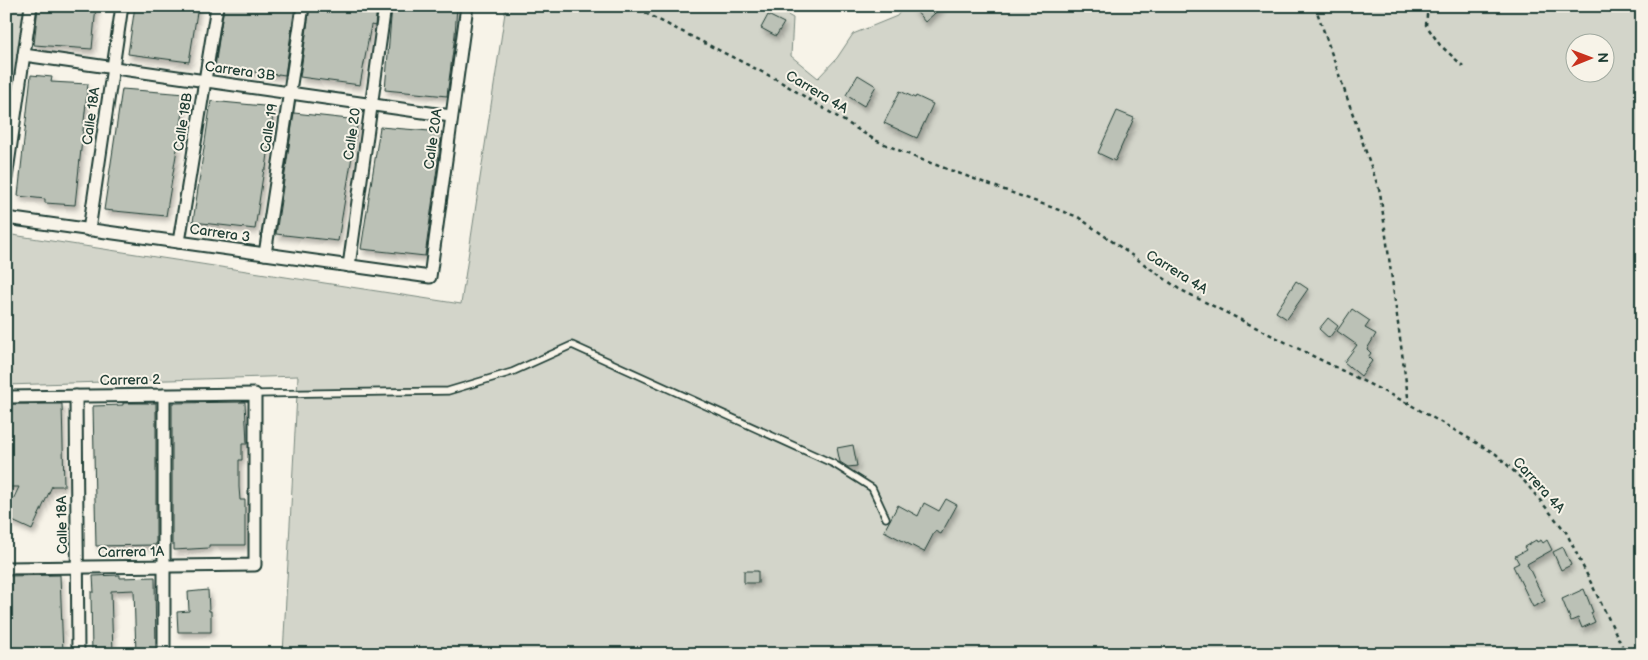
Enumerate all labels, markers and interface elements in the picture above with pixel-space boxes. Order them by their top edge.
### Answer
north arrow [1566,32,1616,82]
text: N [1594,52,1611,63]
street label: Carrera 3B [204,58,277,84]
street label: Carrera 4A [783,67,852,117]
street label: Calle 18A [79,86,104,146]
street label: Calle 18B [170,91,196,153]
street label: Calle 19 [257,102,281,154]
street label: Calle 20 [340,107,364,161]
street label: Calle 20A [420,107,446,170]
street label: Carrera 3 [189,220,251,246]
street label: Carrera 4A [1143,246,1211,298]
street label: Carrera 2 [99,371,161,389]
street label: Carrera 4A [1509,453,1569,517]
street label: Calle 18A [53,495,71,554]
street label: Carrera 1A [98,543,165,561]

